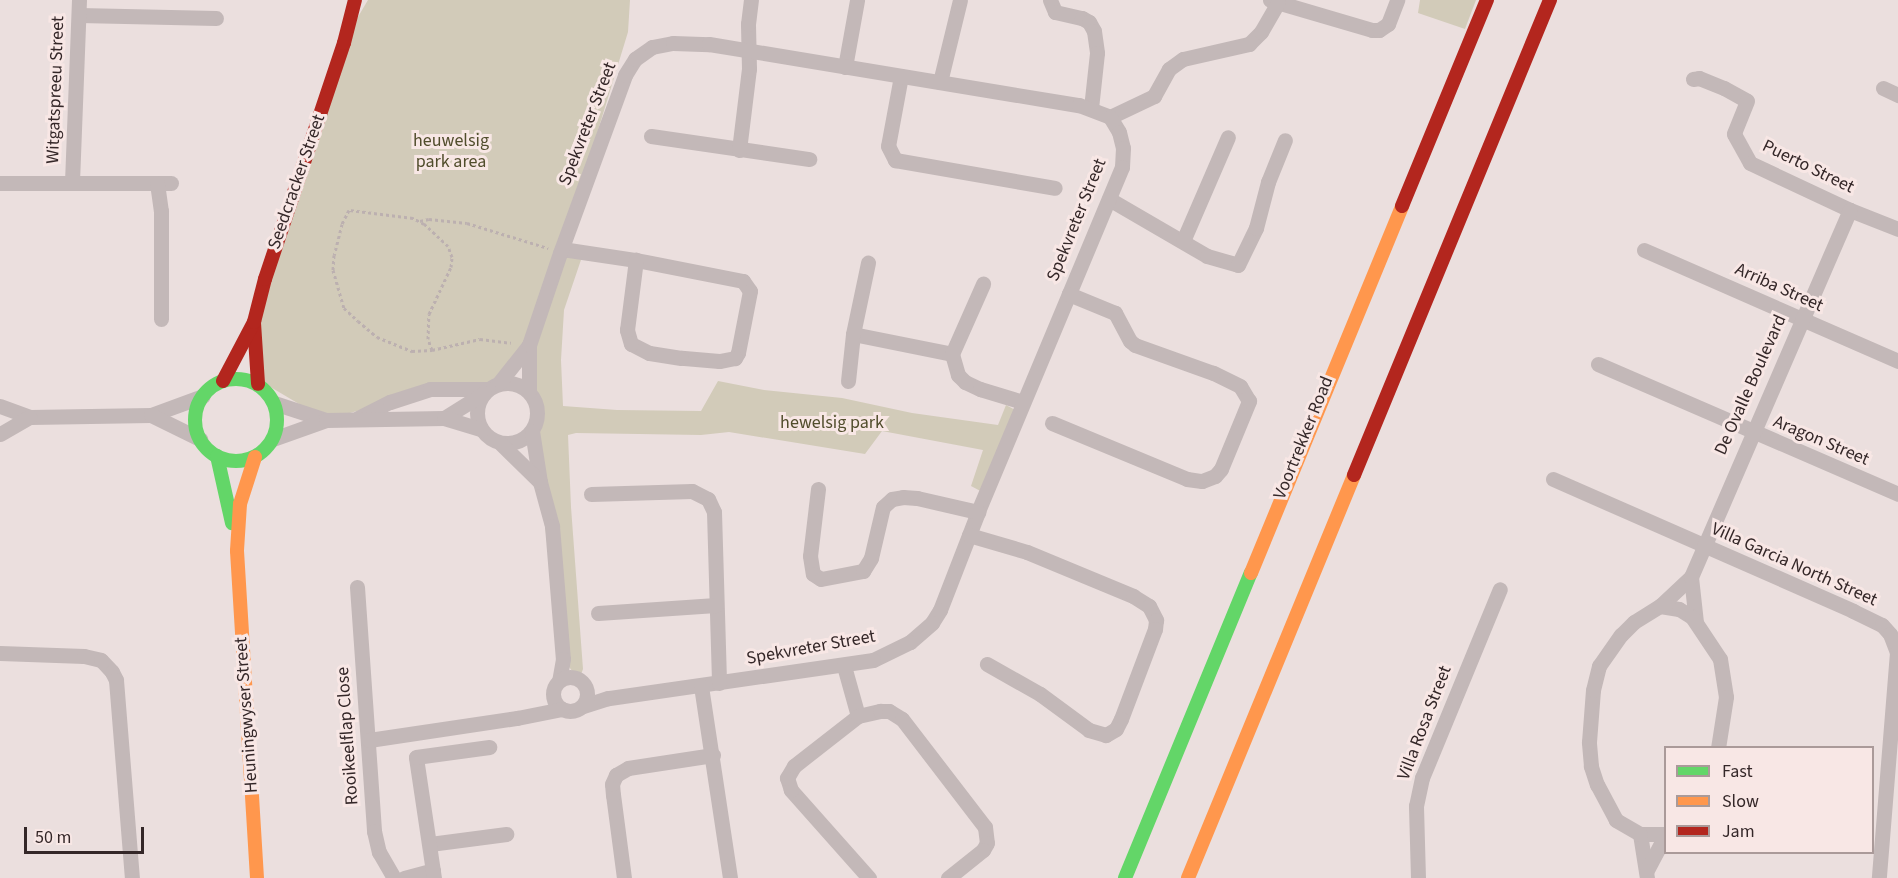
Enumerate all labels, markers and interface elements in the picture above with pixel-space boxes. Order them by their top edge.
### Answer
street label: Witgatspreeu Street [43,16,69,164]
street label: Spekvreter Street [555,59,621,189]
street label: Seedcracker Street [264,112,330,252]
park label: heuwelsig park area [413,131,489,174]
street label: Puerto Street [1759,135,1857,199]
street label: Spekvreter Street [1043,156,1111,284]
street label: Arriba Street [1732,259,1826,317]
street label: De Ovalle Boulevard [1710,312,1792,458]
street label: Voortrekker Road [1269,373,1339,503]
street label: Aragon Street [1770,411,1872,471]
park label: hewelsig park [780,412,884,434]
street label: Villa Garcia North Street [1708,519,1880,611]
street label: Spekvreter Street [745,626,877,670]
street label: Heuningwyser Street [231,636,263,794]
street label: Villa Rosa Street [1393,663,1457,783]
street label: Rooikeelflap Close [332,666,364,806]
legend [1664,746,1874,854]
text: Fast [1722,759,1753,784]
text: Slow [1722,789,1759,814]
scale bar [27,815,147,853]
text: Jam [1722,819,1755,844]
text: 50 m [35,825,71,850]

